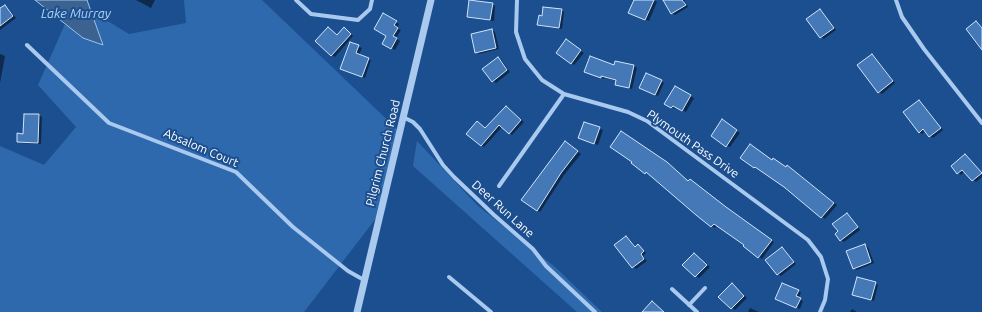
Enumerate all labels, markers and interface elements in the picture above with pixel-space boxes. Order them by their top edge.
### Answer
water label: Lake Murray [41,6,111,22]
street label: Pilgrim Church Road [363,98,403,208]
street label: Plymouth Pass Drive [644,107,742,181]
street label: Absalom Court [161,126,241,170]
street label: Deer Run Lane [469,177,537,241]

